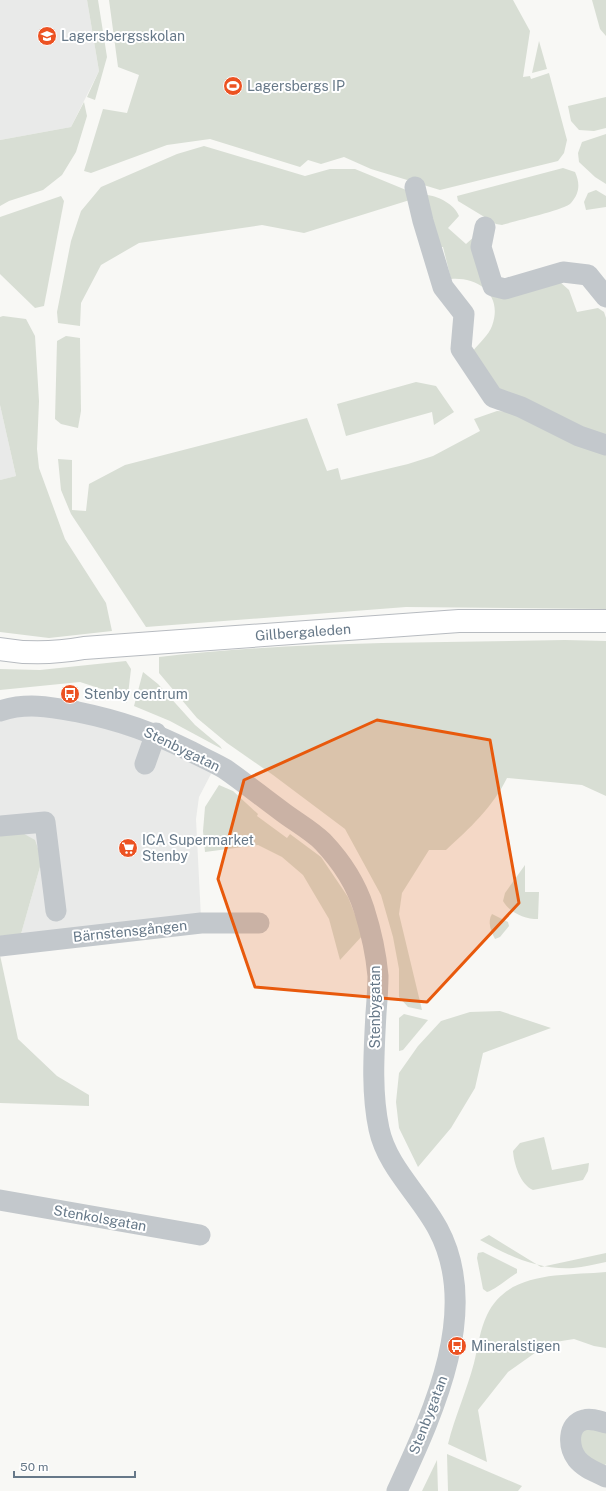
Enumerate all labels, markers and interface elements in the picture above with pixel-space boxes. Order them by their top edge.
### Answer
school or university icon: Lagersbergsskolan [36,25,58,47]
place label: Lagersbergsskolan [61,28,185,44]
sports icon: Lagersbergs IP [222,75,244,97]
place label: Lagersbergs IP [247,78,345,94]
street label: Gillbergaleden [255,621,351,644]
bus stop icon: Stenby centrum [59,683,81,705]
place label: Stenby centrum [84,686,188,702]
street label: Stenbygatan [141,724,223,774]
place label: ICA Supermarket Stenby [142,832,254,864]
supermarket icon: ICA Supermarket Stenby [117,837,139,859]
street label: Bärnstensgången [72,917,188,945]
street label: Stenbygatan [367,965,383,1049]
street label: Stenkolsgatan [52,1202,148,1234]
bus stop icon: Mineralstigen [446,1335,468,1357]
place label: Mineralstigen [471,1338,560,1354]
street label: Stenbygatan [406,1373,450,1457]
scale bar [14,1453,135,1479]
text: 50 m [20,1460,48,1474]

